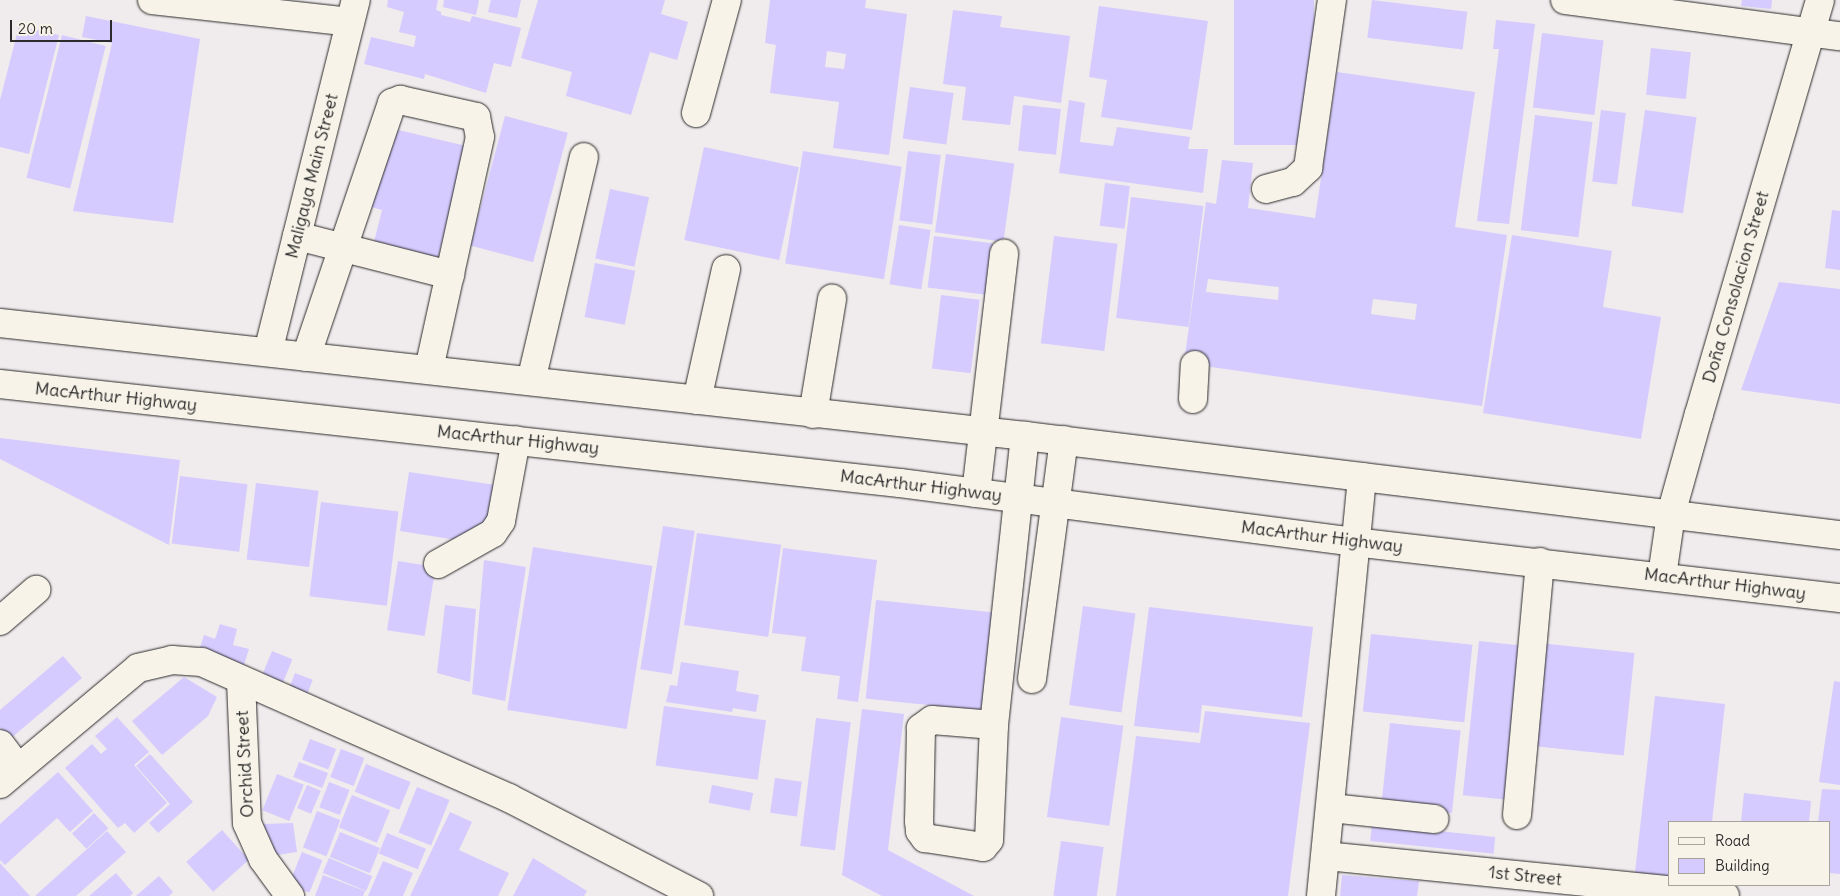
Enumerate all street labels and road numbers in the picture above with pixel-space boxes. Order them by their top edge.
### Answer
street label: Maligaya Main Street [281,91,343,261]
street label: Doña Consolacion Street [1698,189,1774,385]
street label: MacArthur Highway [34,378,198,416]
street label: MacArthur Highway [436,421,600,459]
street label: MacArthur Highway [839,465,1003,507]
street label: MacArthur Highway [1240,516,1404,558]
street label: MacArthur Highway [1643,563,1807,605]
street label: Orchid Street [231,710,259,818]
street label: 1st Street [1487,861,1563,891]

